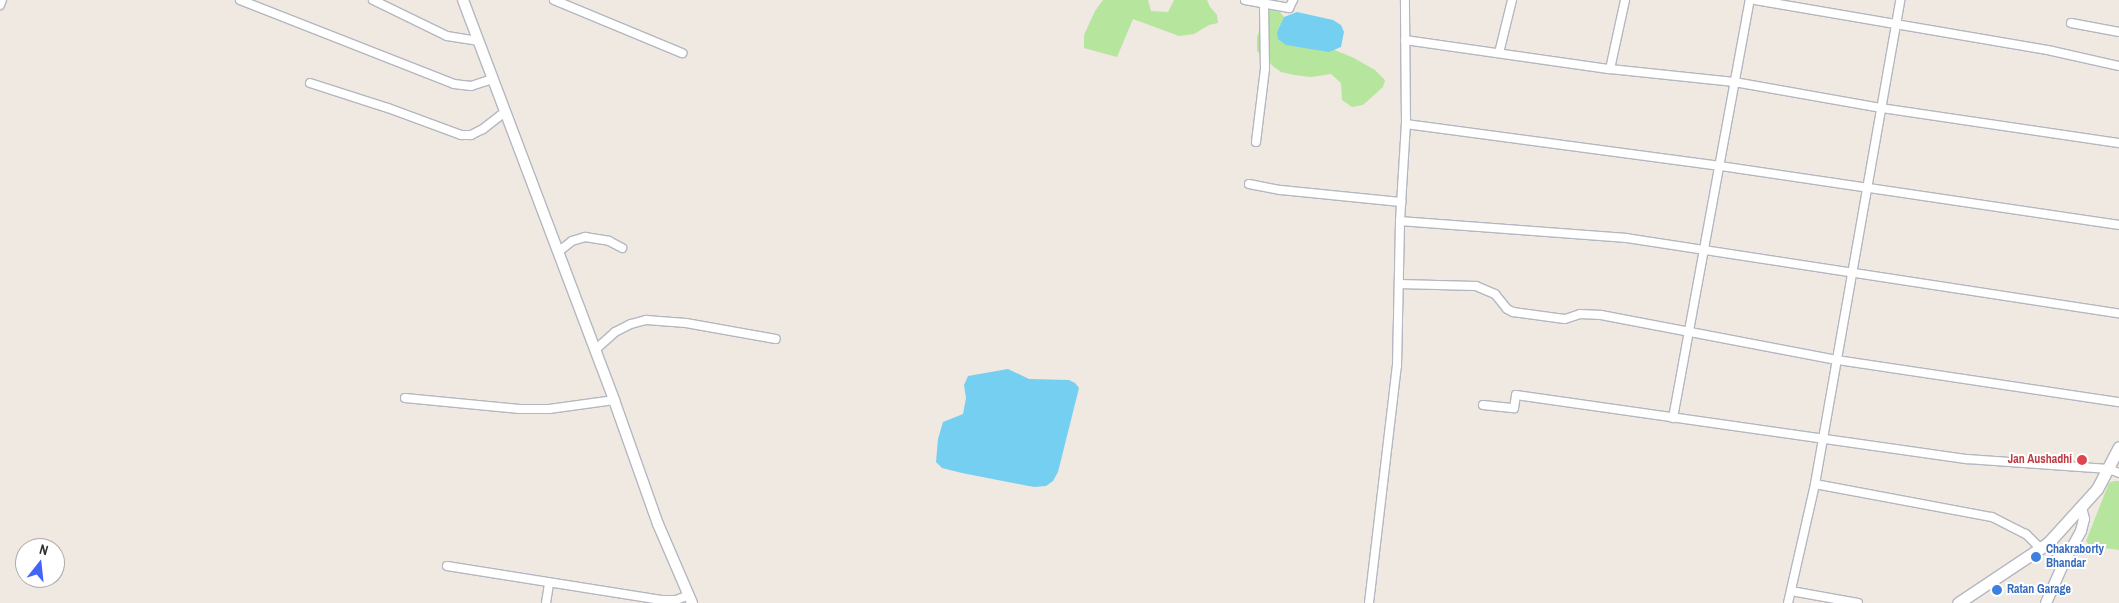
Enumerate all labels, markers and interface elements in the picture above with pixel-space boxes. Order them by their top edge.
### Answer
place label: Jan Aushadhi [2007,453,2072,467]
marker: Jan Aushadhi [2076,454,2088,466]
north arrow [15,538,65,588]
text: N [37,540,50,559]
place label: Chakraborty Bhandar [2046,543,2104,571]
marker: Chakraborty Bhandar [2030,551,2042,563]
place label: Ratan Garage [2007,583,2071,597]
marker: Ratan Garage [1991,584,2003,596]

